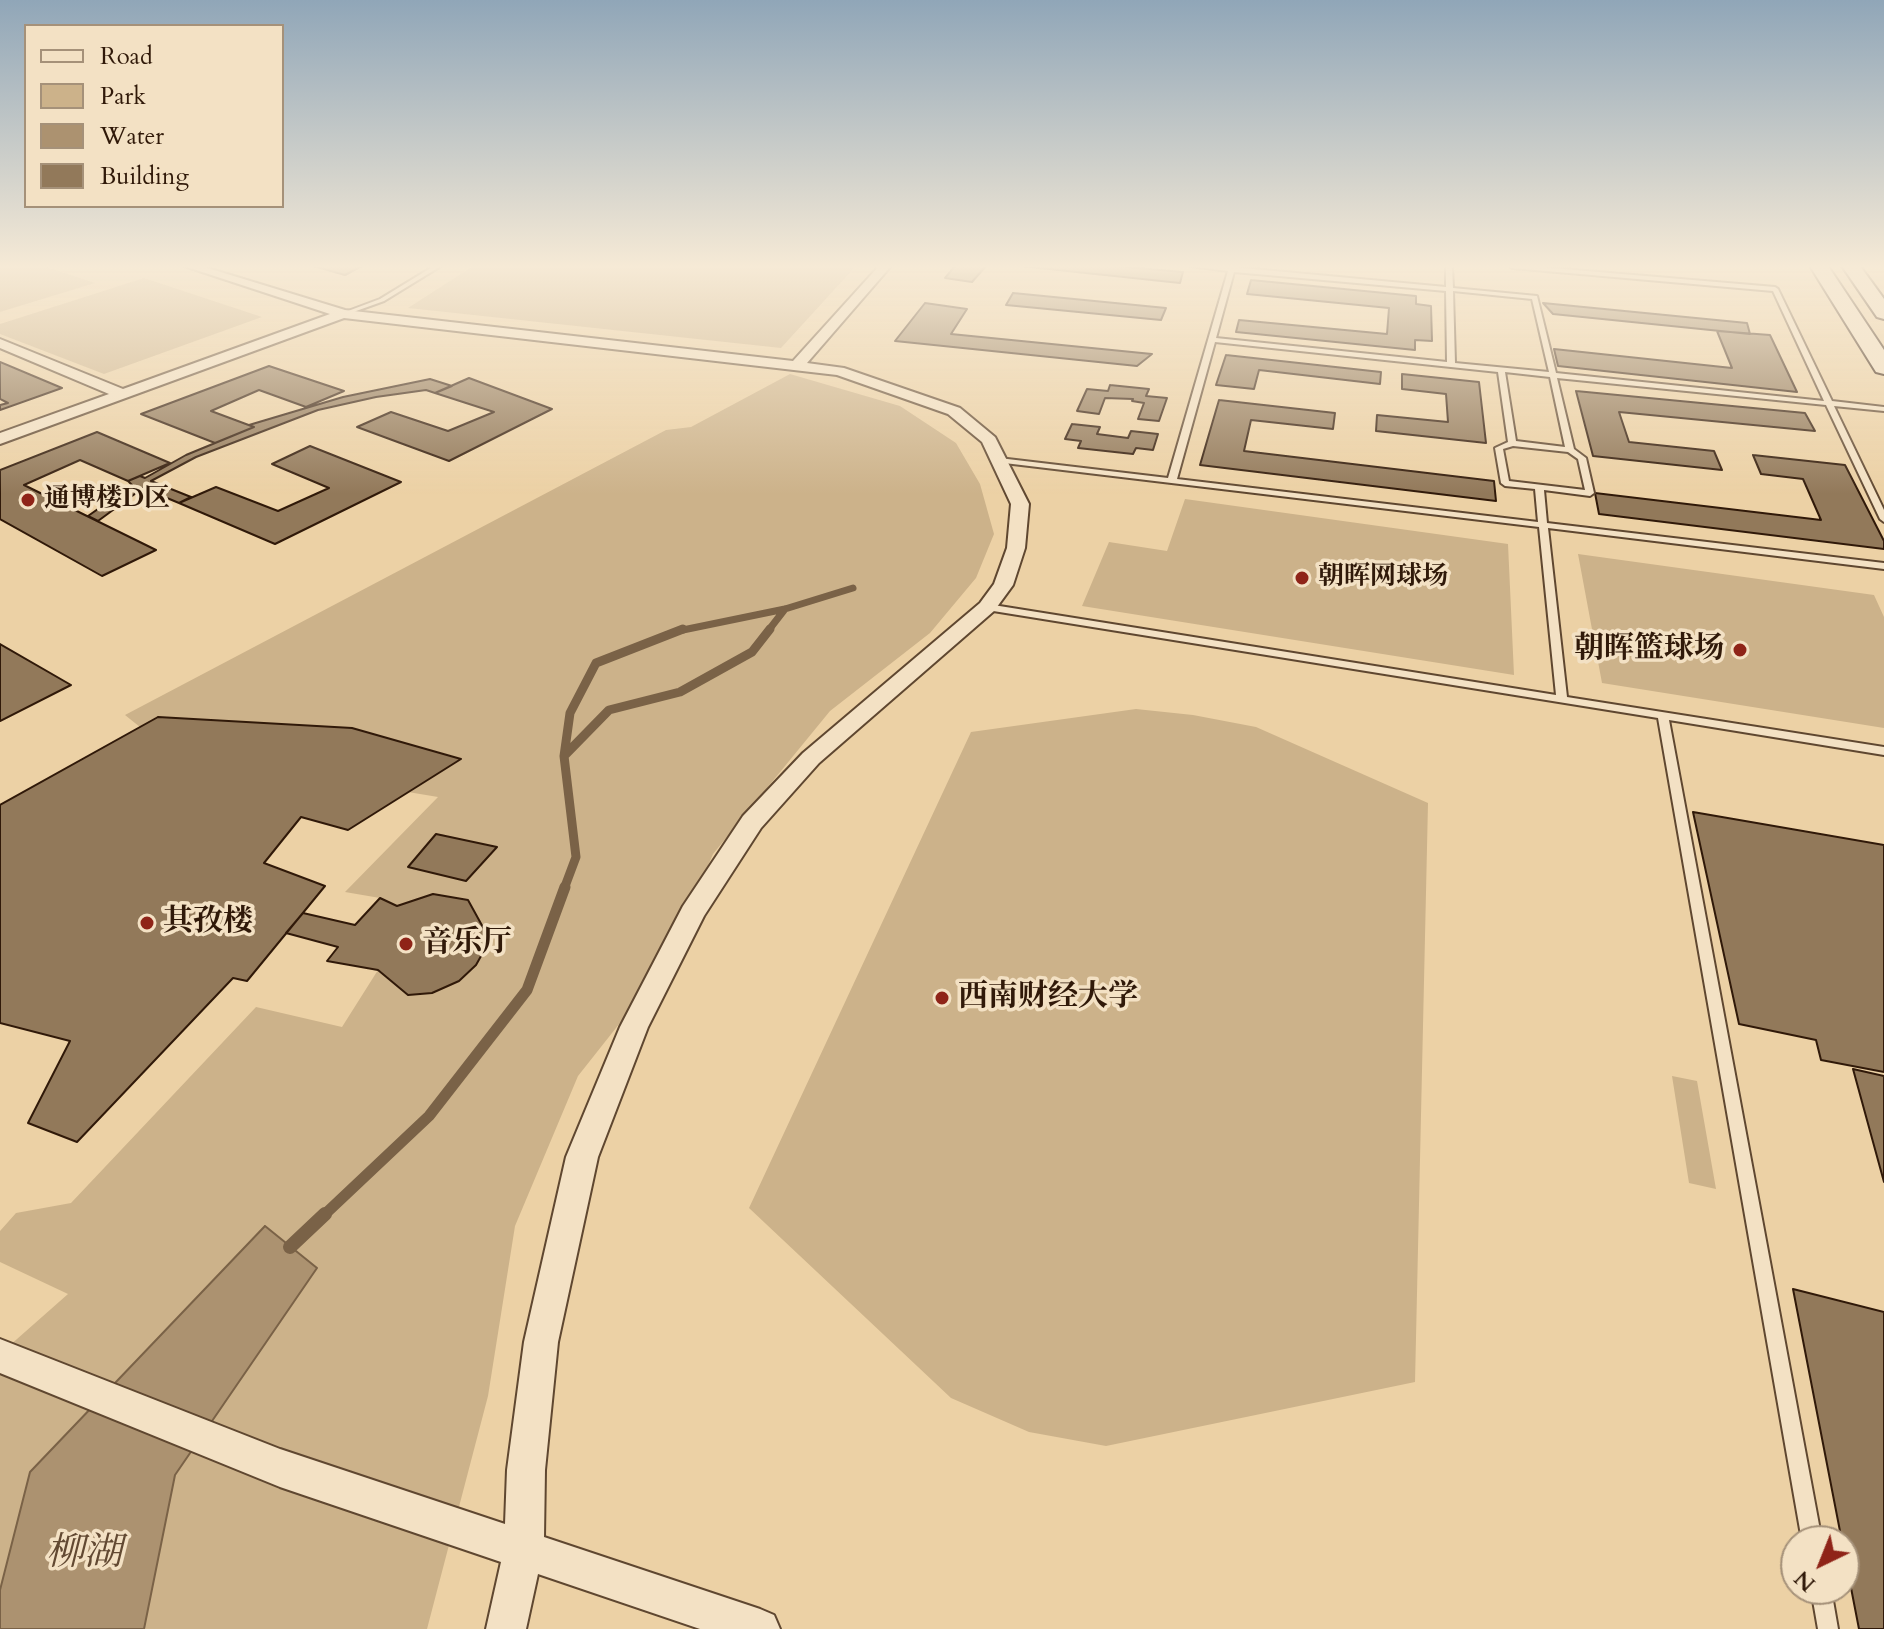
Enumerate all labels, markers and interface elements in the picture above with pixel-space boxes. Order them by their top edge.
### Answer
legend [24,24,284,208]
text: Road [100,40,153,73]
text: Park [100,80,146,113]
text: Water [100,120,164,153]
text: Building [100,160,189,193]
place label: 通博楼D区 [44,484,170,516]
marker: 通博楼D区 [19,491,37,509]
place label: 朝晖网球场 [1318,562,1448,594]
marker: 朝晖网球场 [1293,569,1311,587]
place label: 朝晖篮球场 [1574,632,1724,668]
marker: 朝晖篮球场 [1731,641,1749,659]
place label: 其孜楼 [163,905,253,941]
marker: 其孜楼 [138,914,156,932]
place label: 音乐厅 [422,926,512,962]
marker: 音乐厅 [397,935,415,953]
place label: 西南财经大学 [958,980,1138,1016]
marker: 西南财经大学 [933,989,951,1007]
north arrow [1780,1525,1860,1605]
water label: 柳湖 [46,1532,122,1578]
text: N [1788,1564,1822,1599]

